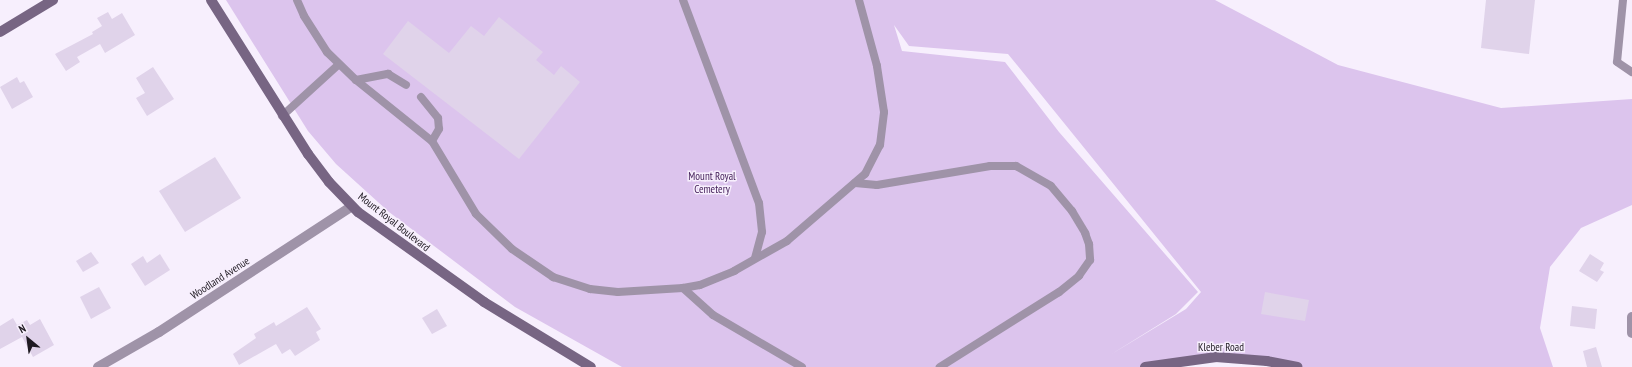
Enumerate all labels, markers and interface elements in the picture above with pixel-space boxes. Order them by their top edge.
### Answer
park label: Mount Royal Cemetery [688,170,736,196]
street label: Mount Royal Boulevard [355,190,433,254]
street label: Woodland Avenue [188,254,252,302]
north arrow [8,319,48,359]
text: N [16,321,28,336]
street label: Kleber Road [1198,340,1244,354]

